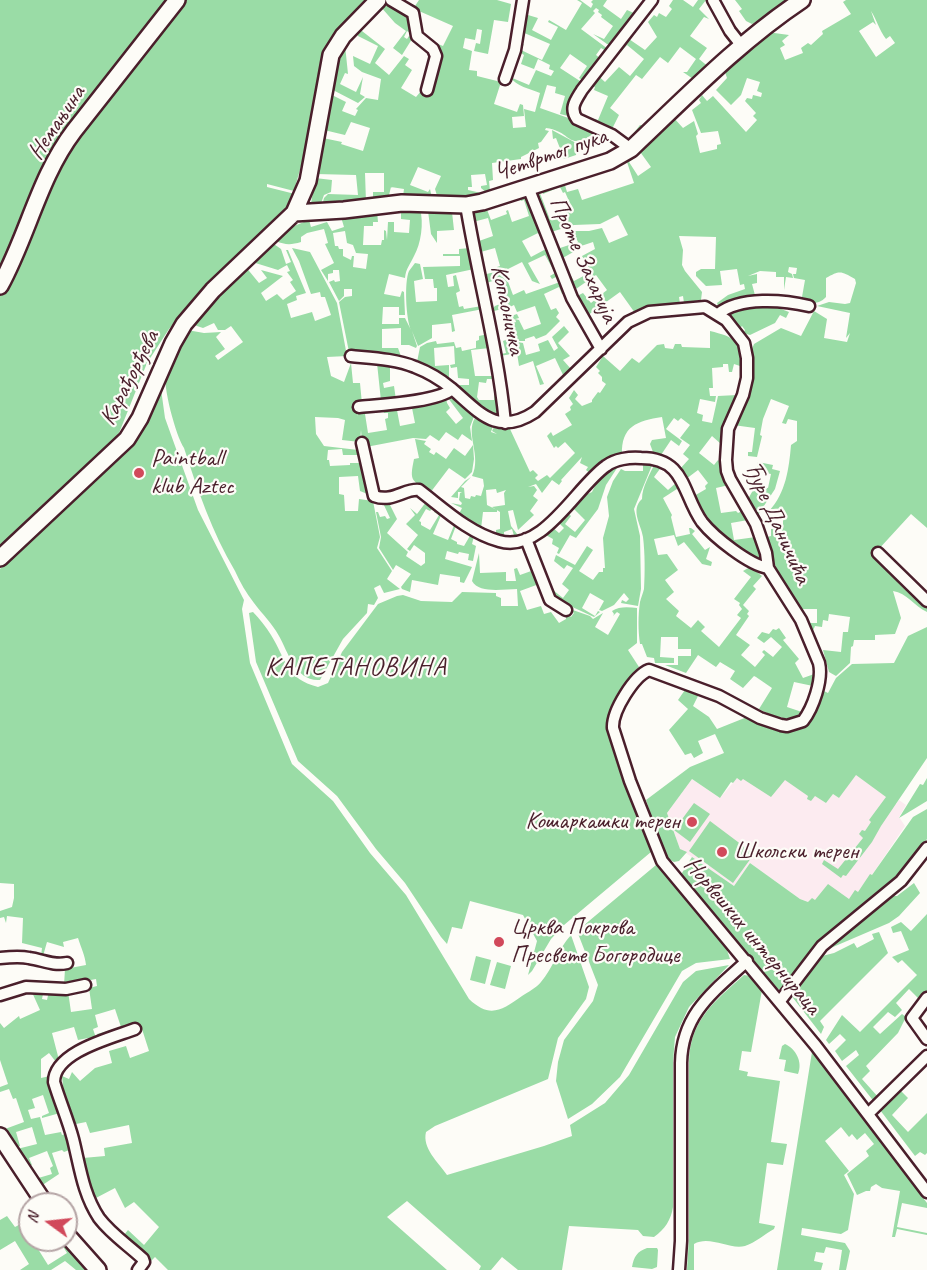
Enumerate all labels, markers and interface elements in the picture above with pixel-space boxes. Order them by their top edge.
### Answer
street label: Немањина [22,81,92,165]
street label: Четвртог пука [491,122,611,188]
street label: Проте Захарија [542,193,624,327]
street label: Копаоничка [483,263,531,357]
street label: Карађорђева [94,326,166,430]
place label: Paintball klub Aztec [151,445,234,501]
street label: Ђуре Даничића [737,457,817,589]
marker: Paintball klub Aztec [132,466,146,480]
district label: КАПЕТАНОВИНА [265,652,447,684]
place label: Кошаркашки терен [525,808,680,836]
marker: Кошаркашки терен [685,815,699,829]
place label: Школски терен [734,838,858,866]
marker: Школски терен [715,845,729,859]
street label: Норвешких интернираца [677,851,827,1021]
place label: Црква Покрова Пресвете Богородице [511,914,680,970]
marker: Црква Покрова Пресвете Богородице [492,935,506,949]
north arrow [18,1192,78,1252]
text: N [22,1210,43,1225]

